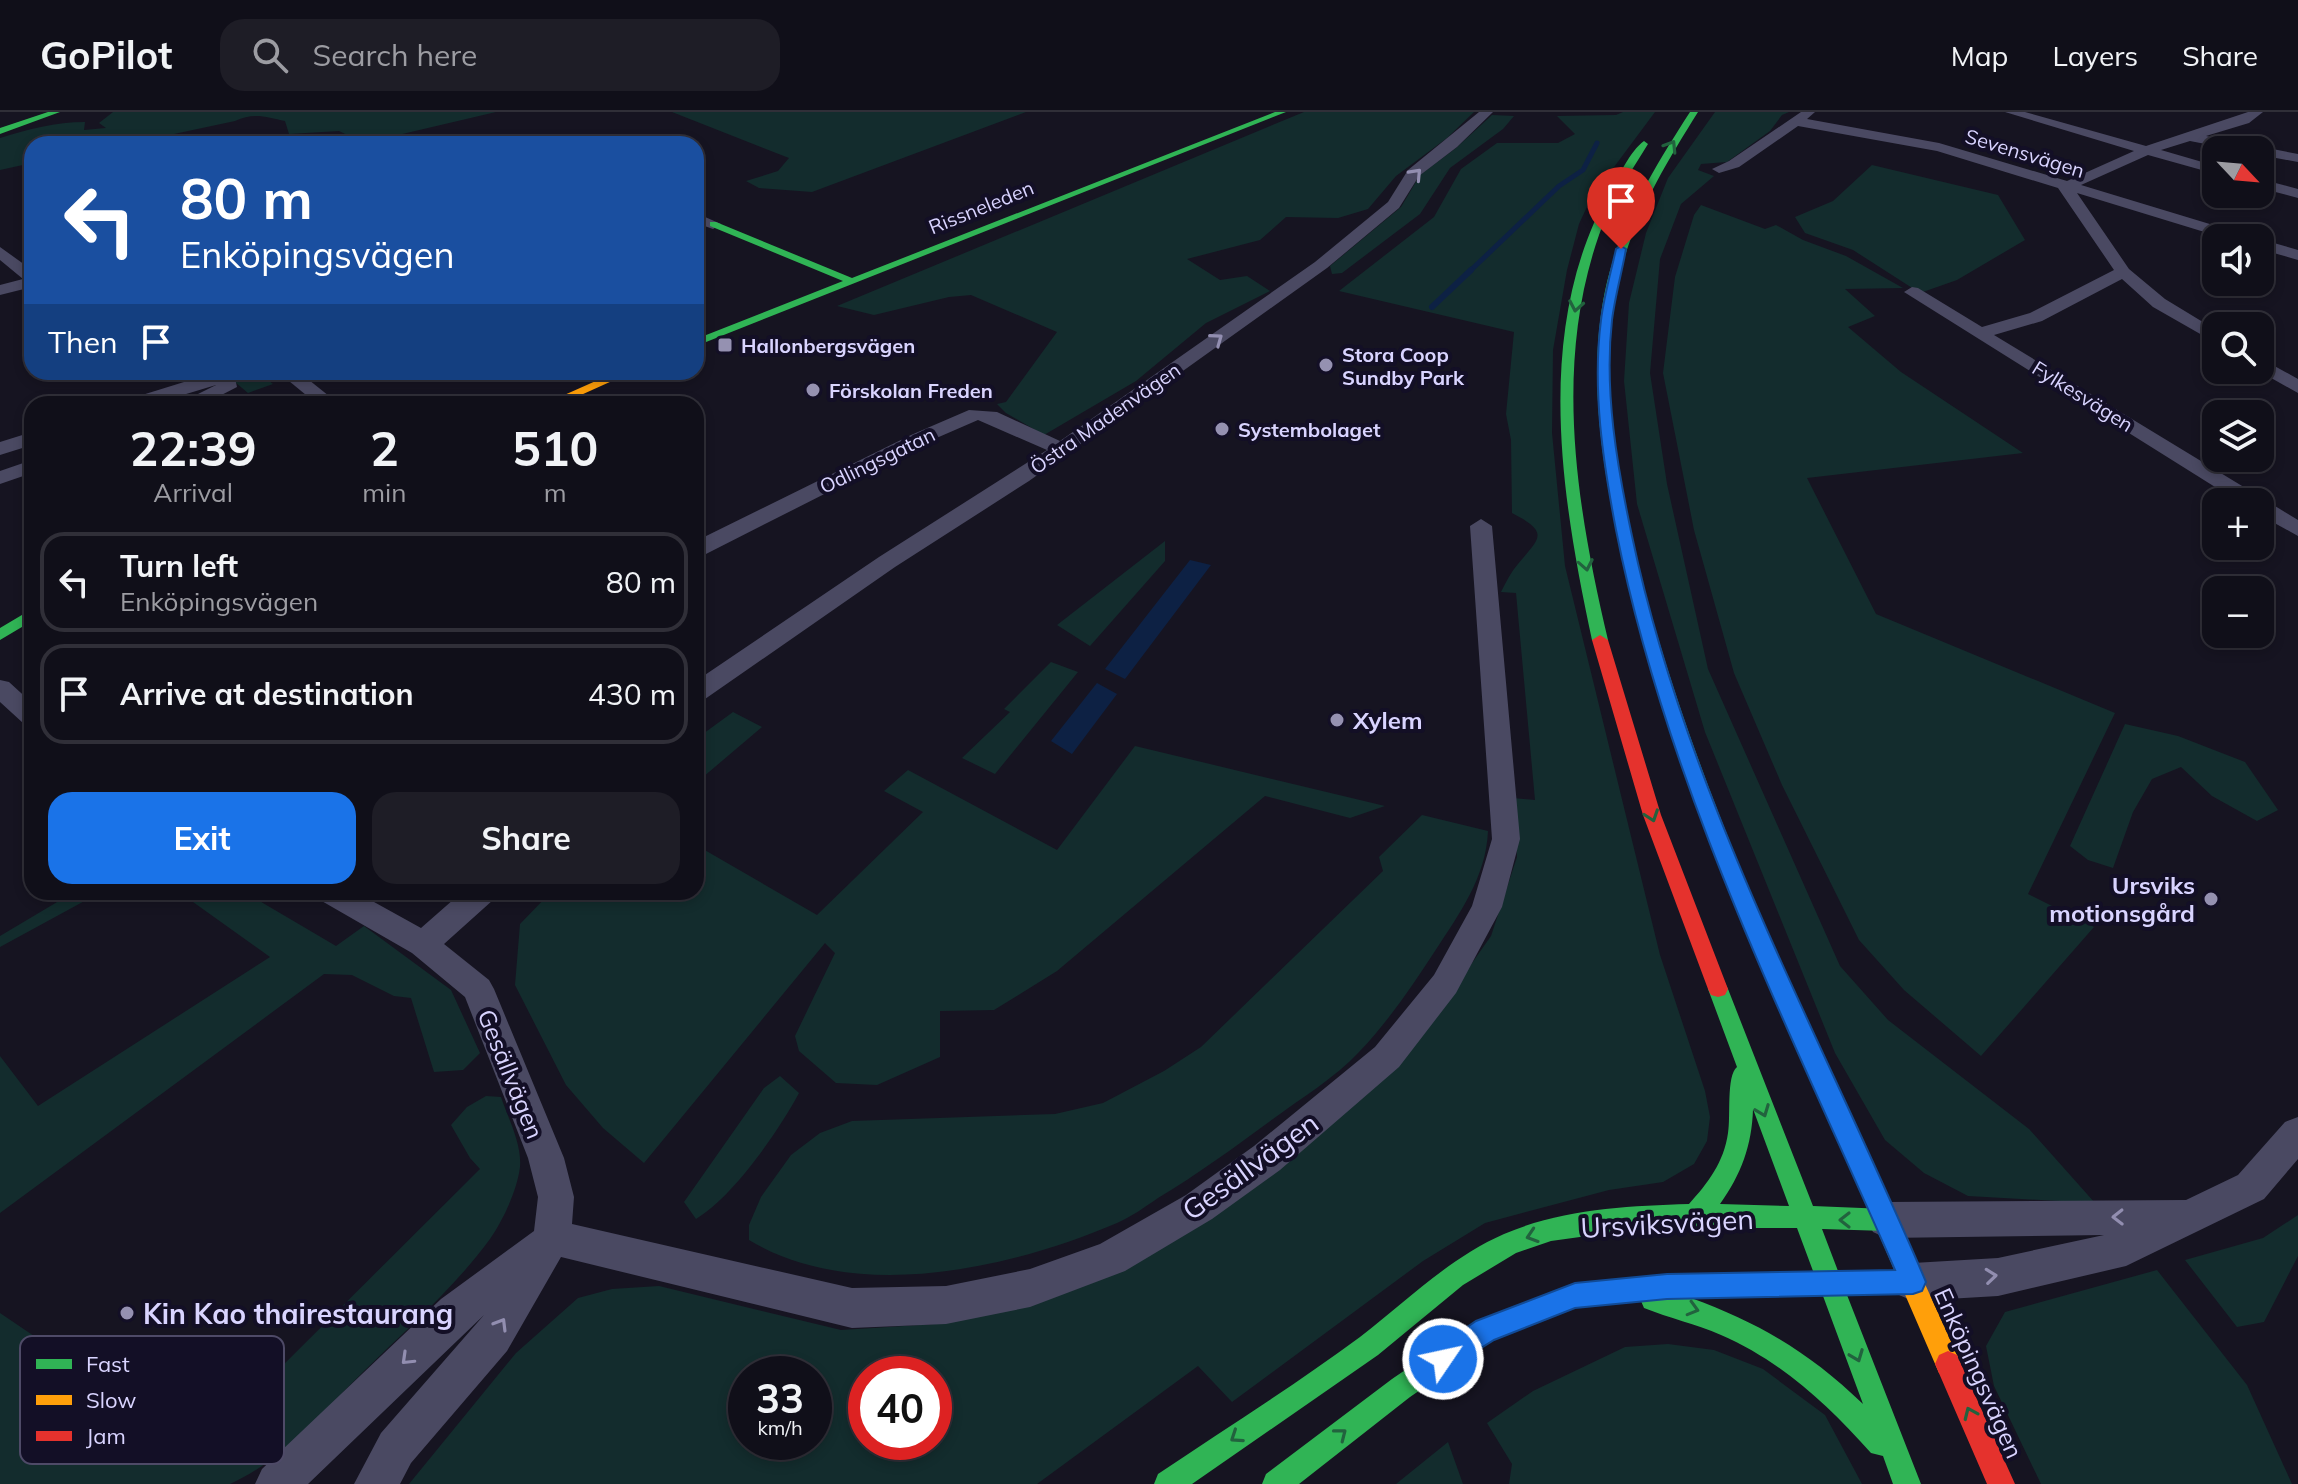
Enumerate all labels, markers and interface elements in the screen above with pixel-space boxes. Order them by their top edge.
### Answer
search box [220,19,780,91]
text: GoPilot [40,31,172,79]
icon: search [248,33,292,77]
text: Search here [312,36,477,74]
text: Map [1951,38,2008,73]
text: Layers [2052,38,2138,73]
text: Share [2182,38,2258,73]
street label: Sevensvägen [1962,123,2088,183]
north arrow [2202,136,2274,208]
map controls [2202,136,2274,648]
one-way arrow [1661,140,1677,155]
text: 80 m [180,163,313,233]
pin [1587,167,1655,249]
icon: left [48,168,152,272]
one-way arrow [1406,169,1421,183]
street label: Rissneleden [925,175,1037,239]
icon: arrive [1599,179,1643,223]
button: sound [2202,224,2274,296]
text: Enköpingsvägen [180,232,454,277]
one-way arrow [1568,300,1585,313]
button: search [2202,312,2274,384]
icon: arrive [134,320,178,364]
text: Then [48,323,118,361]
place label: Hallonbergsvägen [741,333,915,358]
one-way arrow [1209,334,1223,349]
marker: Hallonbergsvägen [716,336,734,354]
place label: Stora Coop Sundby Park [1342,342,1465,390]
street label: Fylkesvägen [2028,355,2138,437]
marker: Stora Coop Sundby Park [1317,356,1335,374]
street label: Östra Madenvägen [1025,357,1185,479]
place label: Förskolan Freden [829,378,993,403]
marker: Förskolan Freden [804,381,822,399]
button: layers [2202,400,2274,472]
place label: Systembolaget [1238,417,1381,442]
text: 22:39 [130,418,257,478]
text: 2 [370,418,399,478]
text: 510 [512,418,598,478]
marker: Systembolaget [1213,420,1231,438]
street label: Odlingsgatan [815,421,939,499]
text: Arrival [153,476,233,509]
text: min [362,476,406,509]
text: m [544,476,567,509]
button: + [2202,488,2274,560]
text: Turn left [120,547,238,585]
one-way arrow [1576,558,1593,571]
icon: left [52,560,96,604]
text: 80 m [606,563,676,601]
button: − [2202,576,2274,648]
text: Enköpingsvägen [120,585,318,618]
icon: arrive [52,672,96,716]
text: Arrive at destination [120,675,414,713]
text: 430 m [588,675,676,713]
place label: Xylem [1352,705,1422,735]
marker: Xylem [1328,711,1346,729]
button: Exit [48,792,356,884]
button: Share [372,792,680,884]
one-way arrow [1643,808,1659,822]
place label: Ursviks motionsgård [2049,870,2195,928]
marker: Ursviks motionsgård [2202,890,2220,908]
street label: Gesällvägen [471,1005,551,1143]
one-way arrow [1753,1103,1770,1117]
street label: Gesällvägen [1175,1105,1325,1227]
street label: Ursviksvägen [1579,1201,1755,1245]
one-way arrow [2111,1209,2124,1226]
one-way arrow [1838,1211,1851,1229]
one-way arrow [1526,1227,1540,1243]
one-way arrow [1985,1268,1998,1285]
street label: Enköpingsvägen [1928,1283,2030,1463]
place label: Kin Kao thairestaurang [143,1296,453,1331]
one-way arrow [1685,1300,1699,1316]
marker: Kin Kao thairestaurang [118,1304,136,1322]
position arrow [1401,1317,1485,1401]
one-way arrow [491,1318,507,1333]
legend [20,1336,284,1464]
one-way arrow [1847,1348,1864,1362]
one-way arrow [402,1349,416,1364]
text: Fast [86,1350,130,1378]
speed limit sign: 40 [848,1356,952,1460]
text: 33 [756,1373,804,1423]
text: Slow [86,1386,136,1414]
one-way arrow [1964,1406,1980,1421]
text: km/h [757,1415,803,1440]
text: Jam [86,1422,126,1450]
one-way arrow [1231,1427,1245,1442]
one-way arrow [1332,1430,1347,1444]

